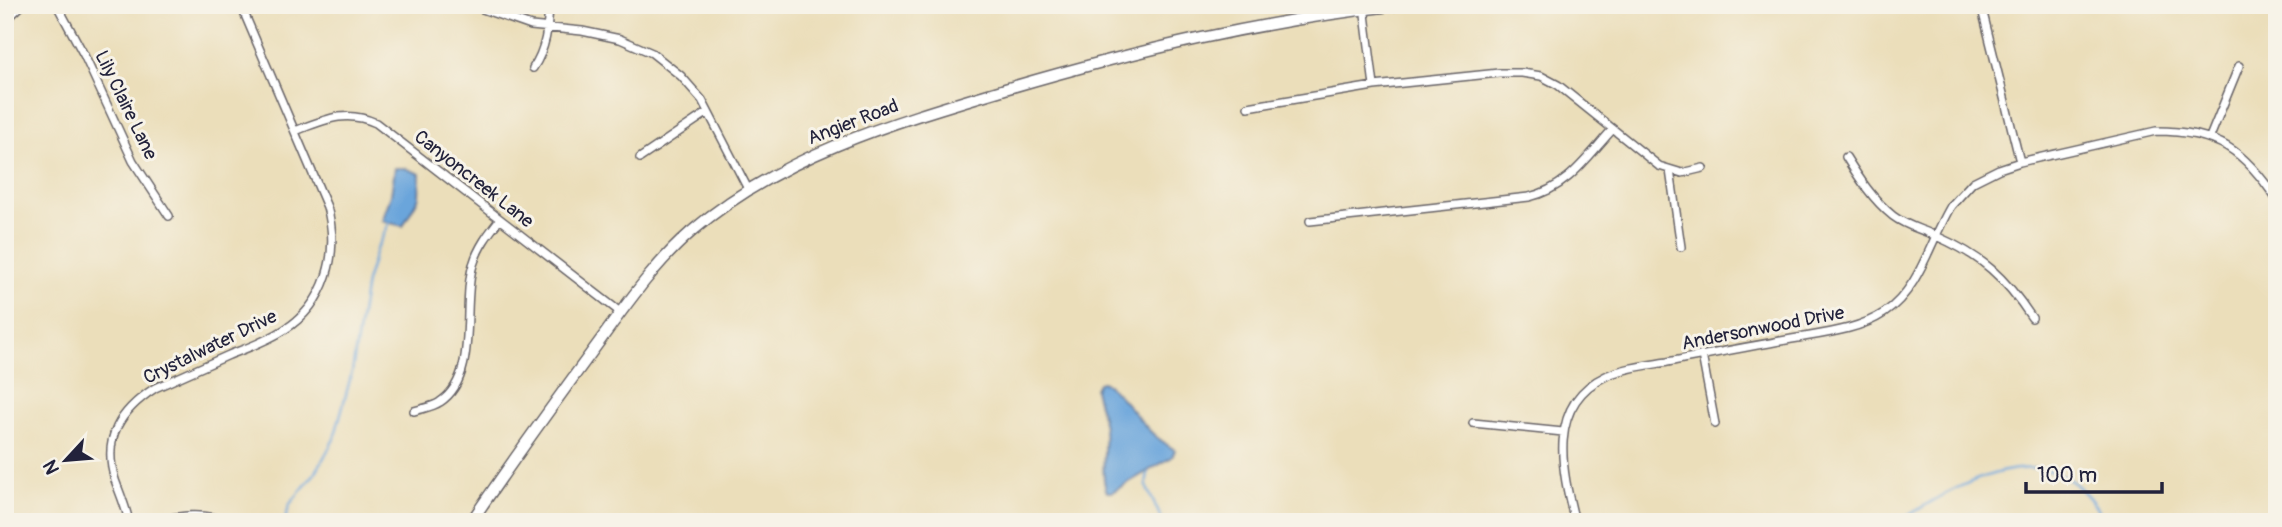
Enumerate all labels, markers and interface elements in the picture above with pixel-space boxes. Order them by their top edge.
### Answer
street label: Lily Claire Lane [89,47,163,164]
street label: Angier Road [804,94,902,150]
street label: Canyoncreek Lane [409,125,539,234]
street label: Andersonwood Drive [1680,300,1847,356]
street label: Crystalwater Drive [139,304,281,390]
north arrow [32,426,102,496]
scale bar [2026,450,2163,494]
text: N [38,456,65,478]
text: 100 m [2037,462,2097,489]

